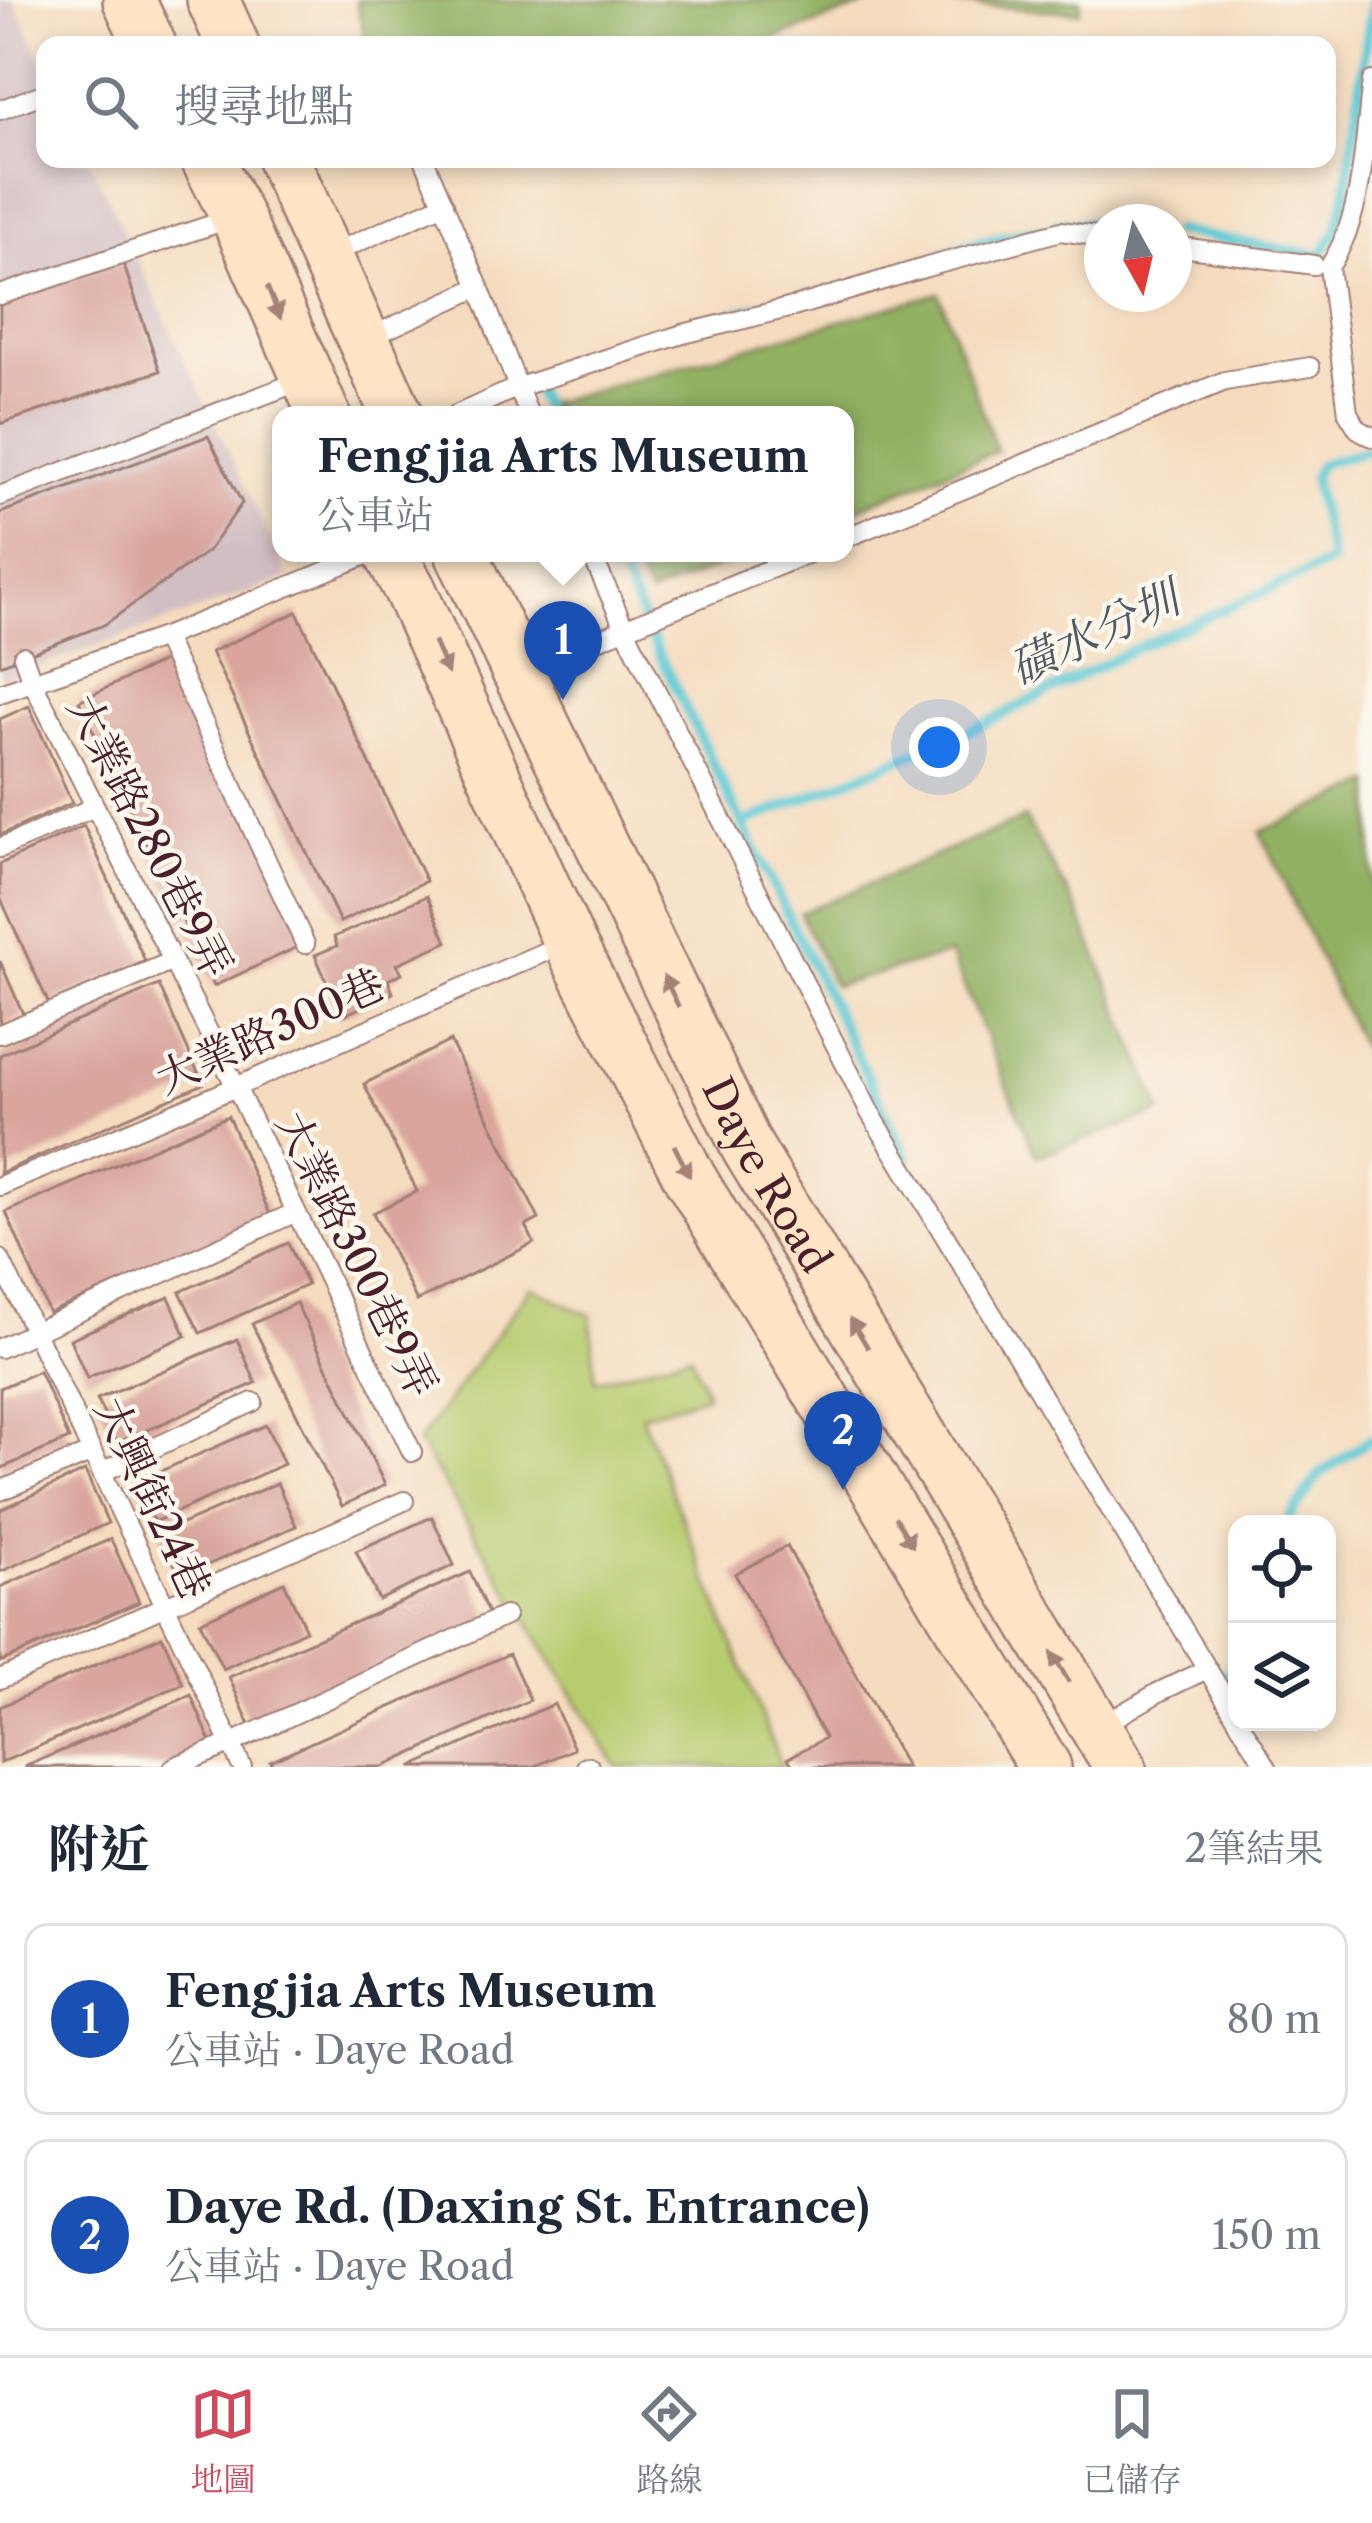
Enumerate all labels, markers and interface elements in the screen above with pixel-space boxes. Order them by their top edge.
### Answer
search box [36,36,1336,168]
icon: search [78,69,144,135]
text: 搜尋地點 [174,78,354,134]
north arrow [1084,204,1192,312]
one-way arrow [265,286,284,322]
popup [272,406,854,562]
text: Fengjia Arts Museum [317,428,809,484]
text: 公車站 [317,491,434,539]
water label: 磺水分圳 [1001,567,1194,696]
pin: 1 [524,601,602,700]
one-way arrow [431,641,451,676]
street label: 大業路280巷9弄 [56,686,244,986]
your location [909,717,969,777]
street label: 大業路300巷 [148,958,392,1104]
one-way arrow [661,973,681,1008]
street label: Daye Road [691,1069,842,1282]
street label: 大業路300巷9弄 [265,1103,449,1405]
one-way arrow [671,1144,692,1179]
one-way arrow [849,1316,870,1350]
street label: 大興街24巷 [84,1389,222,1607]
pin: 2 [804,1391,882,1490]
one-way arrow [892,1515,913,1549]
map controls [1228,1515,1336,1731]
button: locate [1228,1515,1336,1623]
button: layers [1228,1623,1336,1731]
one-way arrow [1051,1650,1072,1684]
text: 附近 [48,1818,150,1880]
text: 2筆結果 [1185,1824,1324,1872]
text: Fengjia Arts Museum [165,1963,657,2019]
text: 1 [81,1995,99,2043]
text: 80 m [1226,1995,1321,2043]
text: 公車站 · Daye Road [165,2026,514,2074]
text: Daye Rd. (Daxing St. Entrance) [165,2179,870,2235]
text: 2 [78,2211,102,2259]
text: 150 m [1212,2211,1321,2259]
text: 公車站 · Daye Road [165,2242,514,2290]
tab: 地圖 [190,2381,256,2500]
tab: 路線 [636,2381,702,2500]
tab: 已儲存 [1083,2381,1182,2500]

